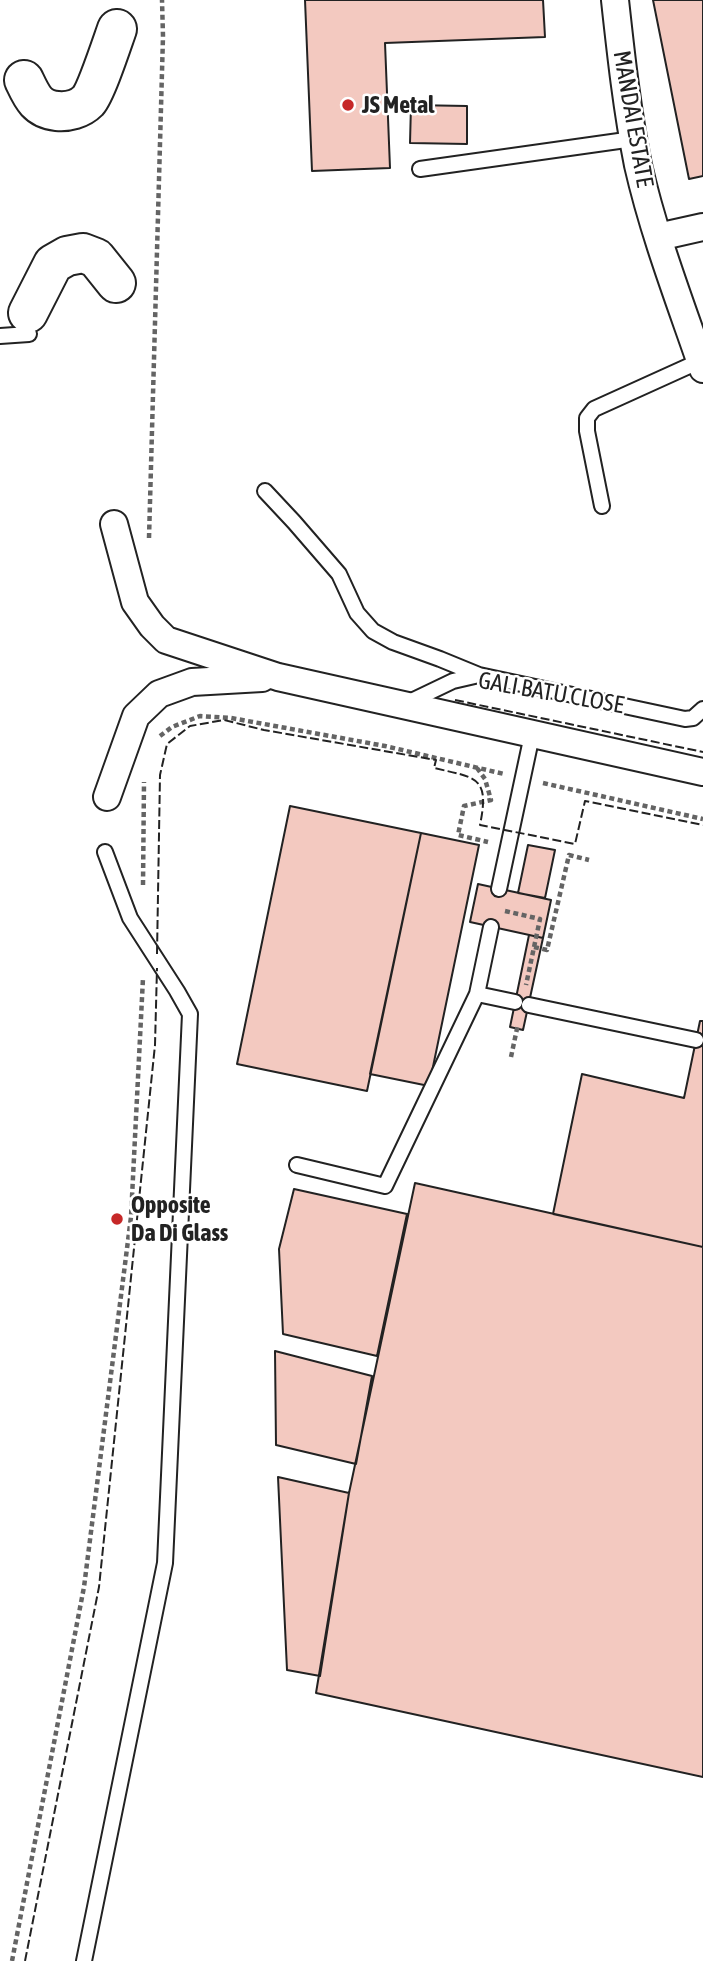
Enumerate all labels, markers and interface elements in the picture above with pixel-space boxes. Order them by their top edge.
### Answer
street label: MANDAI ESTATE [607,49,659,189]
place label: JS Metal [362,91,434,119]
marker: JS Metal [340,97,356,113]
street label: GALI BATU CLOSE [476,666,626,720]
place label: Opposite Da Di Glass [131,1191,228,1247]
marker: Opposite Da Di Glass [109,1211,125,1227]

